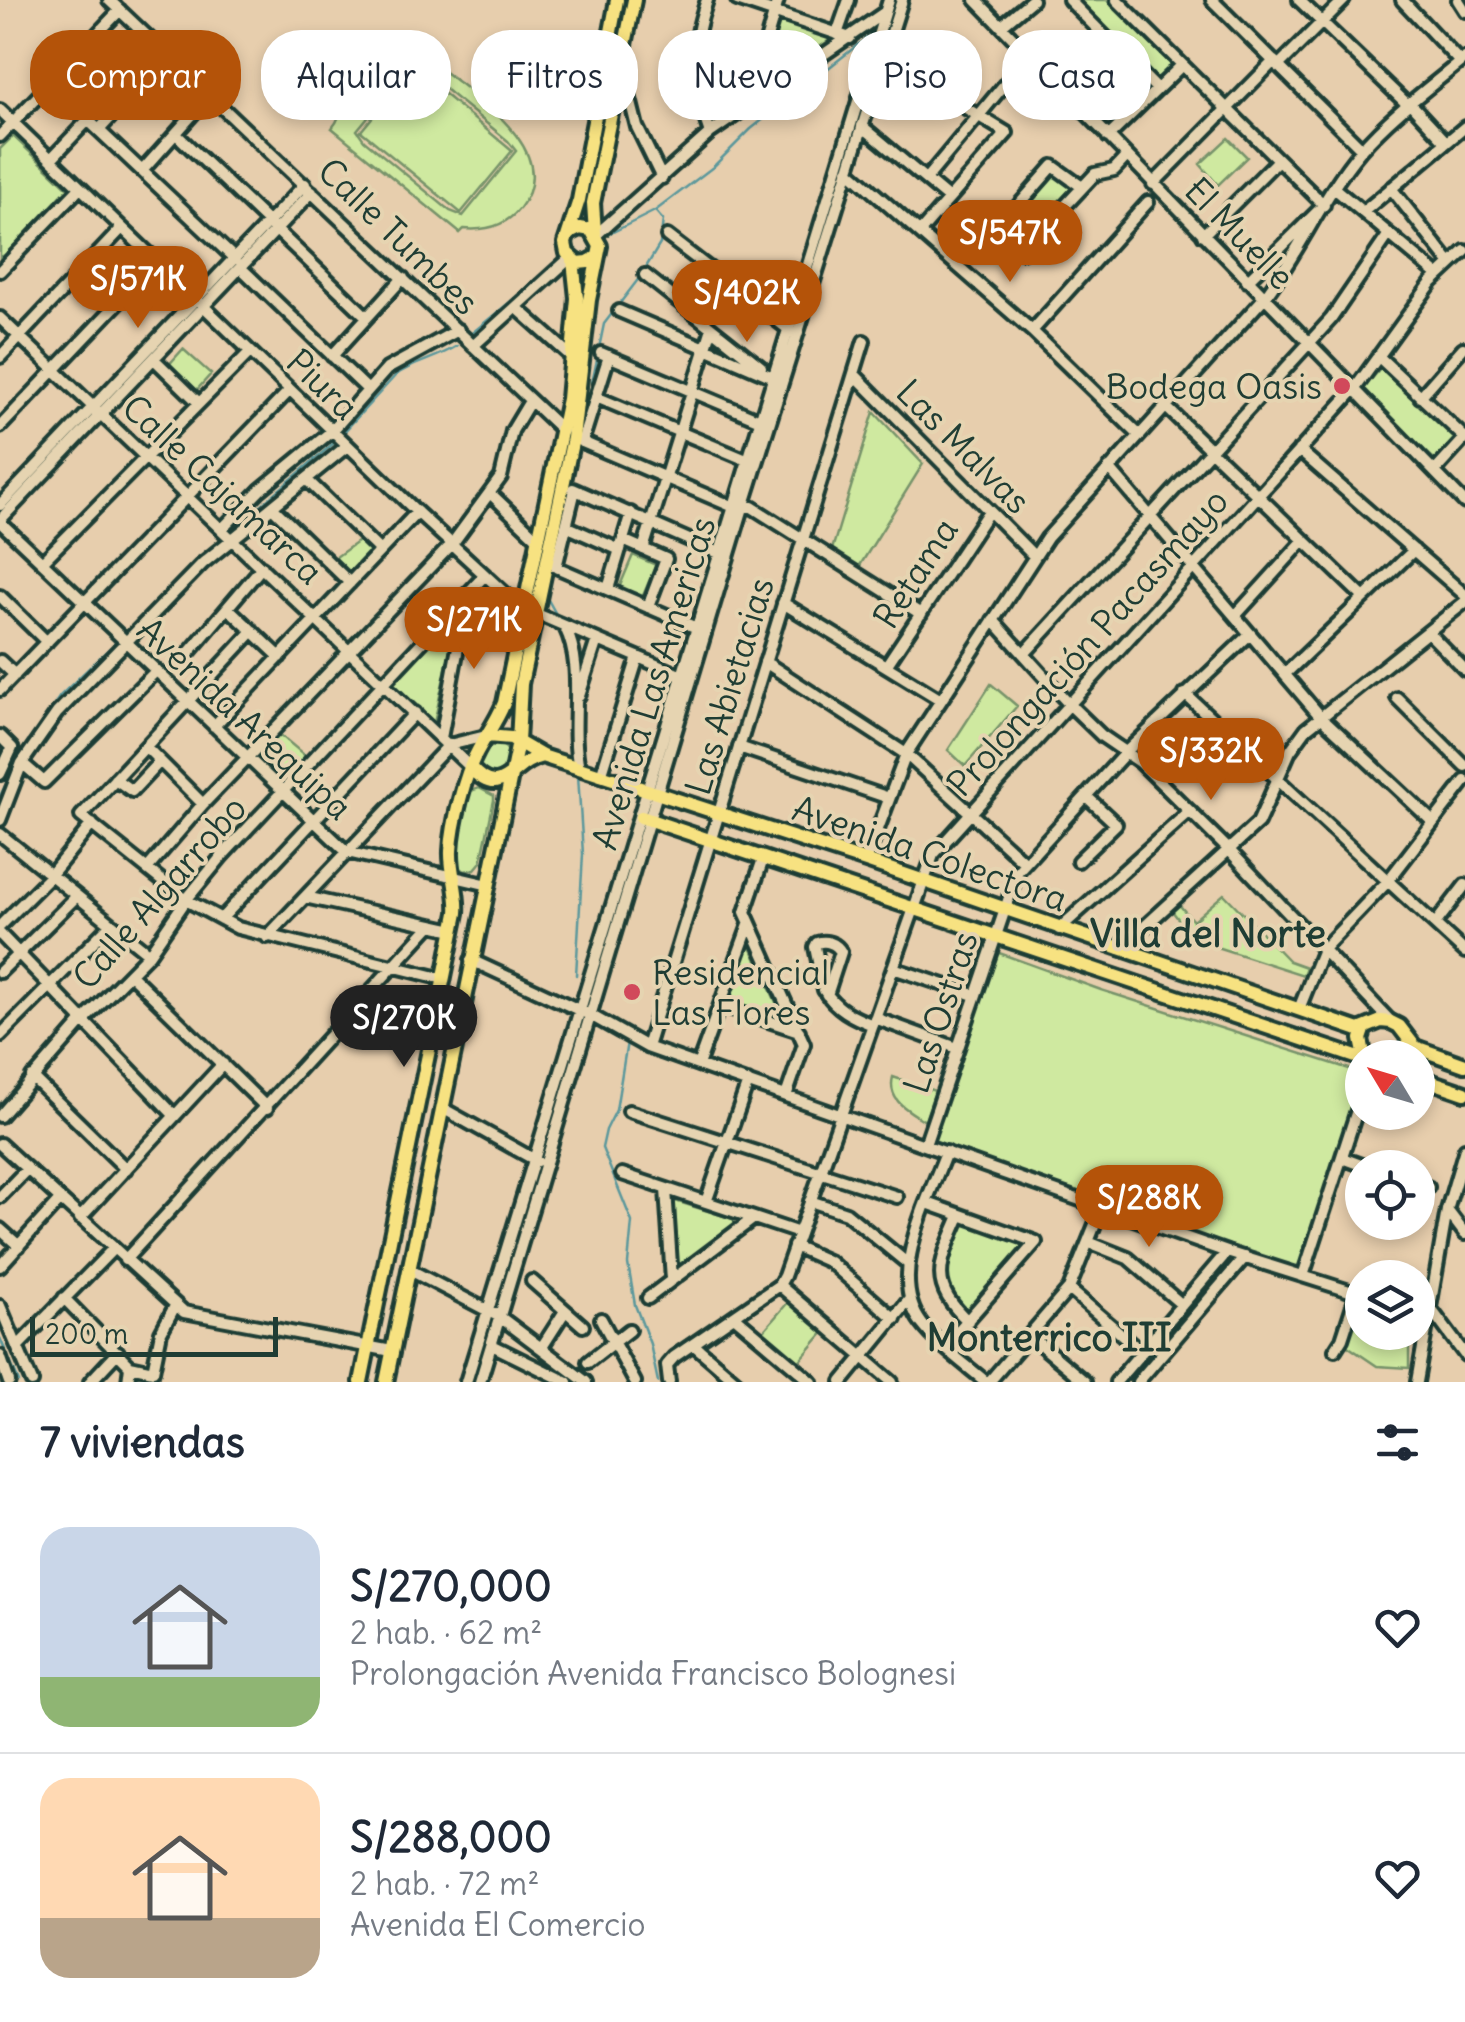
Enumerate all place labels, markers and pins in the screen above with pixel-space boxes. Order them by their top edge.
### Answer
pin: S/547K [929,200,1091,285]
pin: S/571K [57,246,219,331]
pin: S/402K [666,260,828,345]
place label: Bodega Oasis [1106,364,1322,408]
marker: Bodega Oasis [1331,375,1353,397]
pin: S/271K [393,587,555,672]
pin: S/332K [1130,718,1292,803]
place label: Residencial Las Flores [652,950,829,1034]
marker: Residencial Las Flores [621,981,643,1003]
pin: S/270K [323,985,485,1070]
pin: S/288K [1068,1165,1230,1250]

